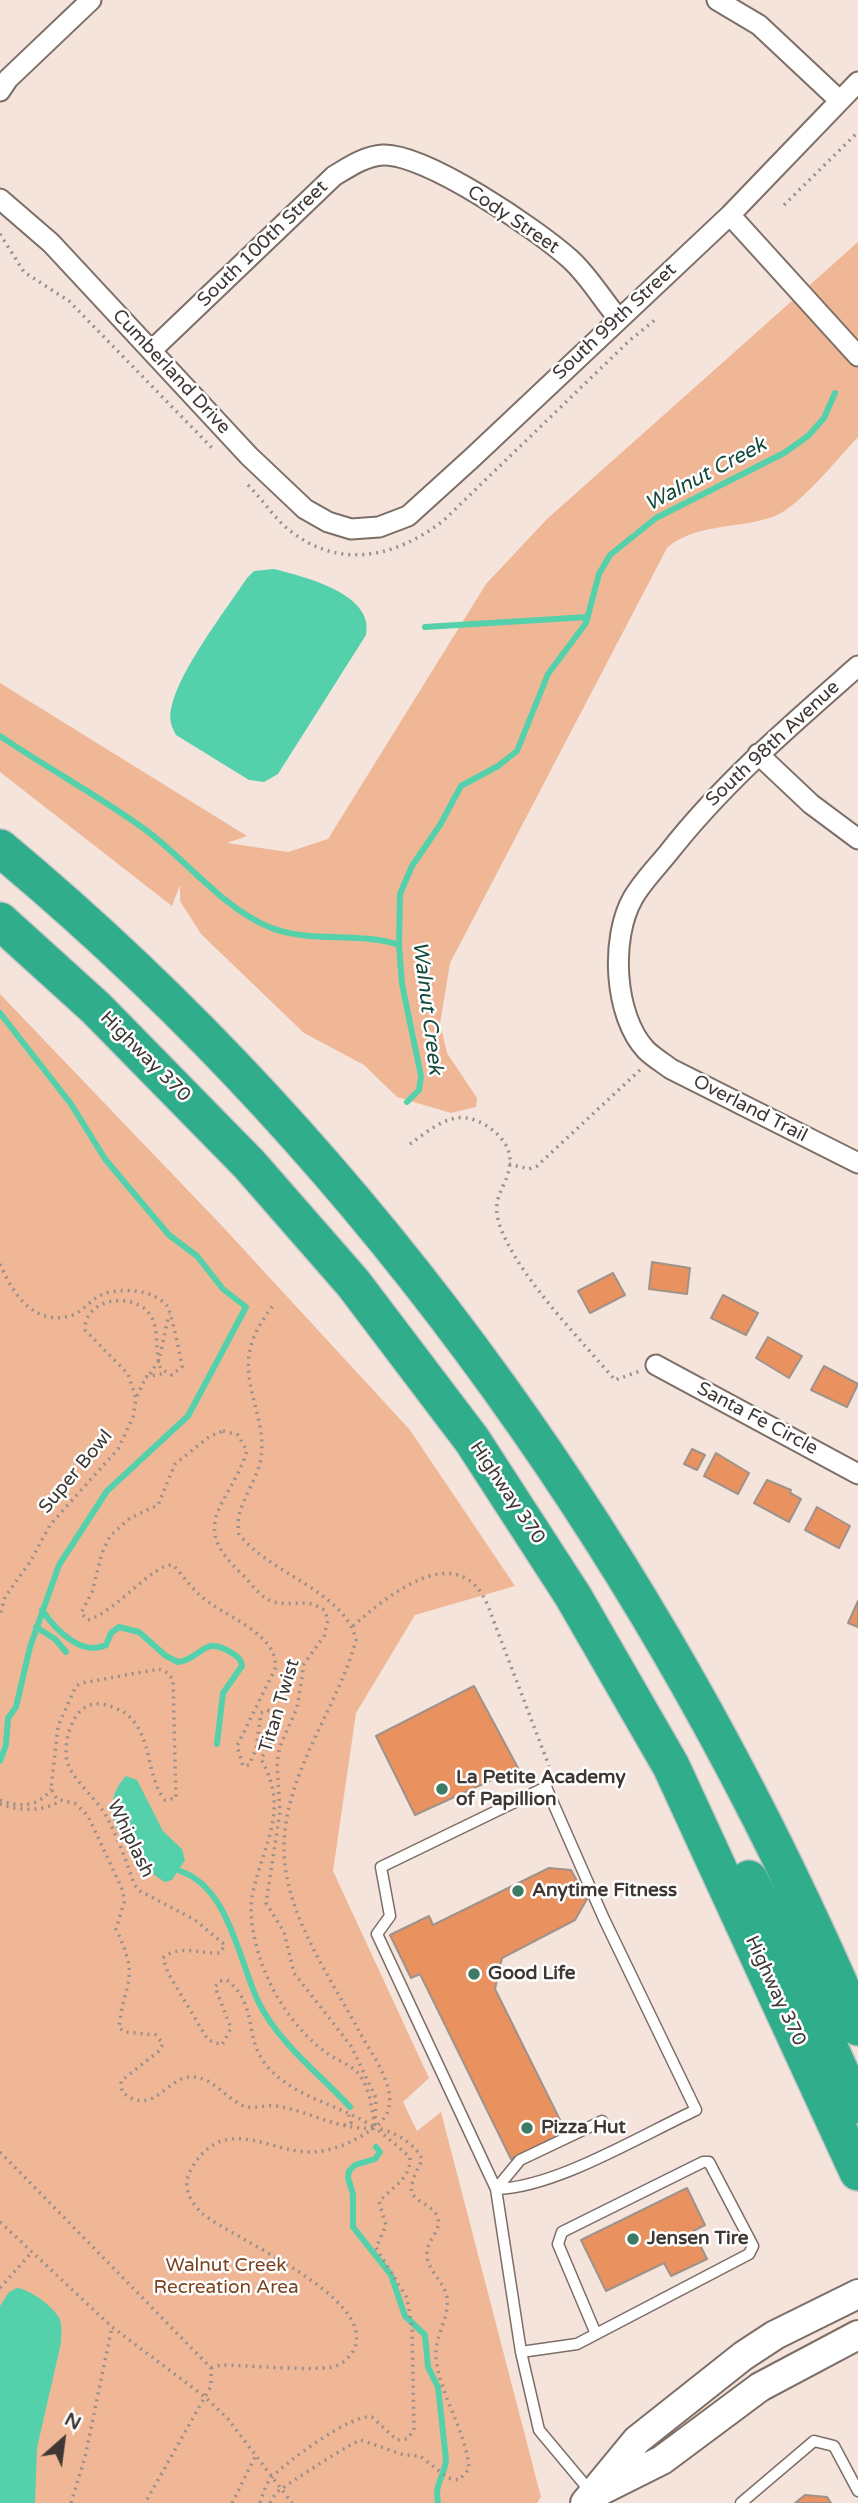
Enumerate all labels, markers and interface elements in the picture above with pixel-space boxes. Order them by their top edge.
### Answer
street label: South 100th Street [193,176,333,312]
street label: Cody Street [463,181,563,259]
street label: South 99th Street [549,259,681,385]
street label: Cumberland Drive [107,305,235,439]
water label: Walnut Creek [641,432,771,518]
street label: South 98th Avenue [702,676,844,812]
water label: Walnut Creek [406,940,448,1076]
street label: Highway 370 [95,1007,195,1107]
street label: Overland Trail [689,1070,811,1148]
street label: Santa Fe Circle [693,1378,821,1460]
street label: Super Bowl [34,1425,118,1519]
street label: Highway 370 [464,1437,550,1549]
street label: Titan Twist [255,1656,305,1756]
place label: La Petite Academy of Papillion [456,1767,626,1811]
marker: La Petite Academy of Papillion [434,1781,450,1797]
street label: Whiplash [101,1796,159,1882]
place label: Anytime Fitness [532,1880,677,1902]
marker: Anytime Fitness [510,1883,526,1899]
street label: Highway 370 [740,1932,810,2050]
place label: Good Life [488,1963,576,1985]
marker: Good Life [466,1966,482,1982]
place label: Pizza Hut [541,2117,626,2139]
marker: Pizza Hut [519,2120,535,2136]
place label: Jensen Tire [647,2228,748,2250]
marker: Jensen Tire [625,2231,641,2247]
park label: Walnut Creek Recreation Area [153,2255,299,2299]
north arrow [28,2405,98,2475]
text: N [61,2408,85,2435]

